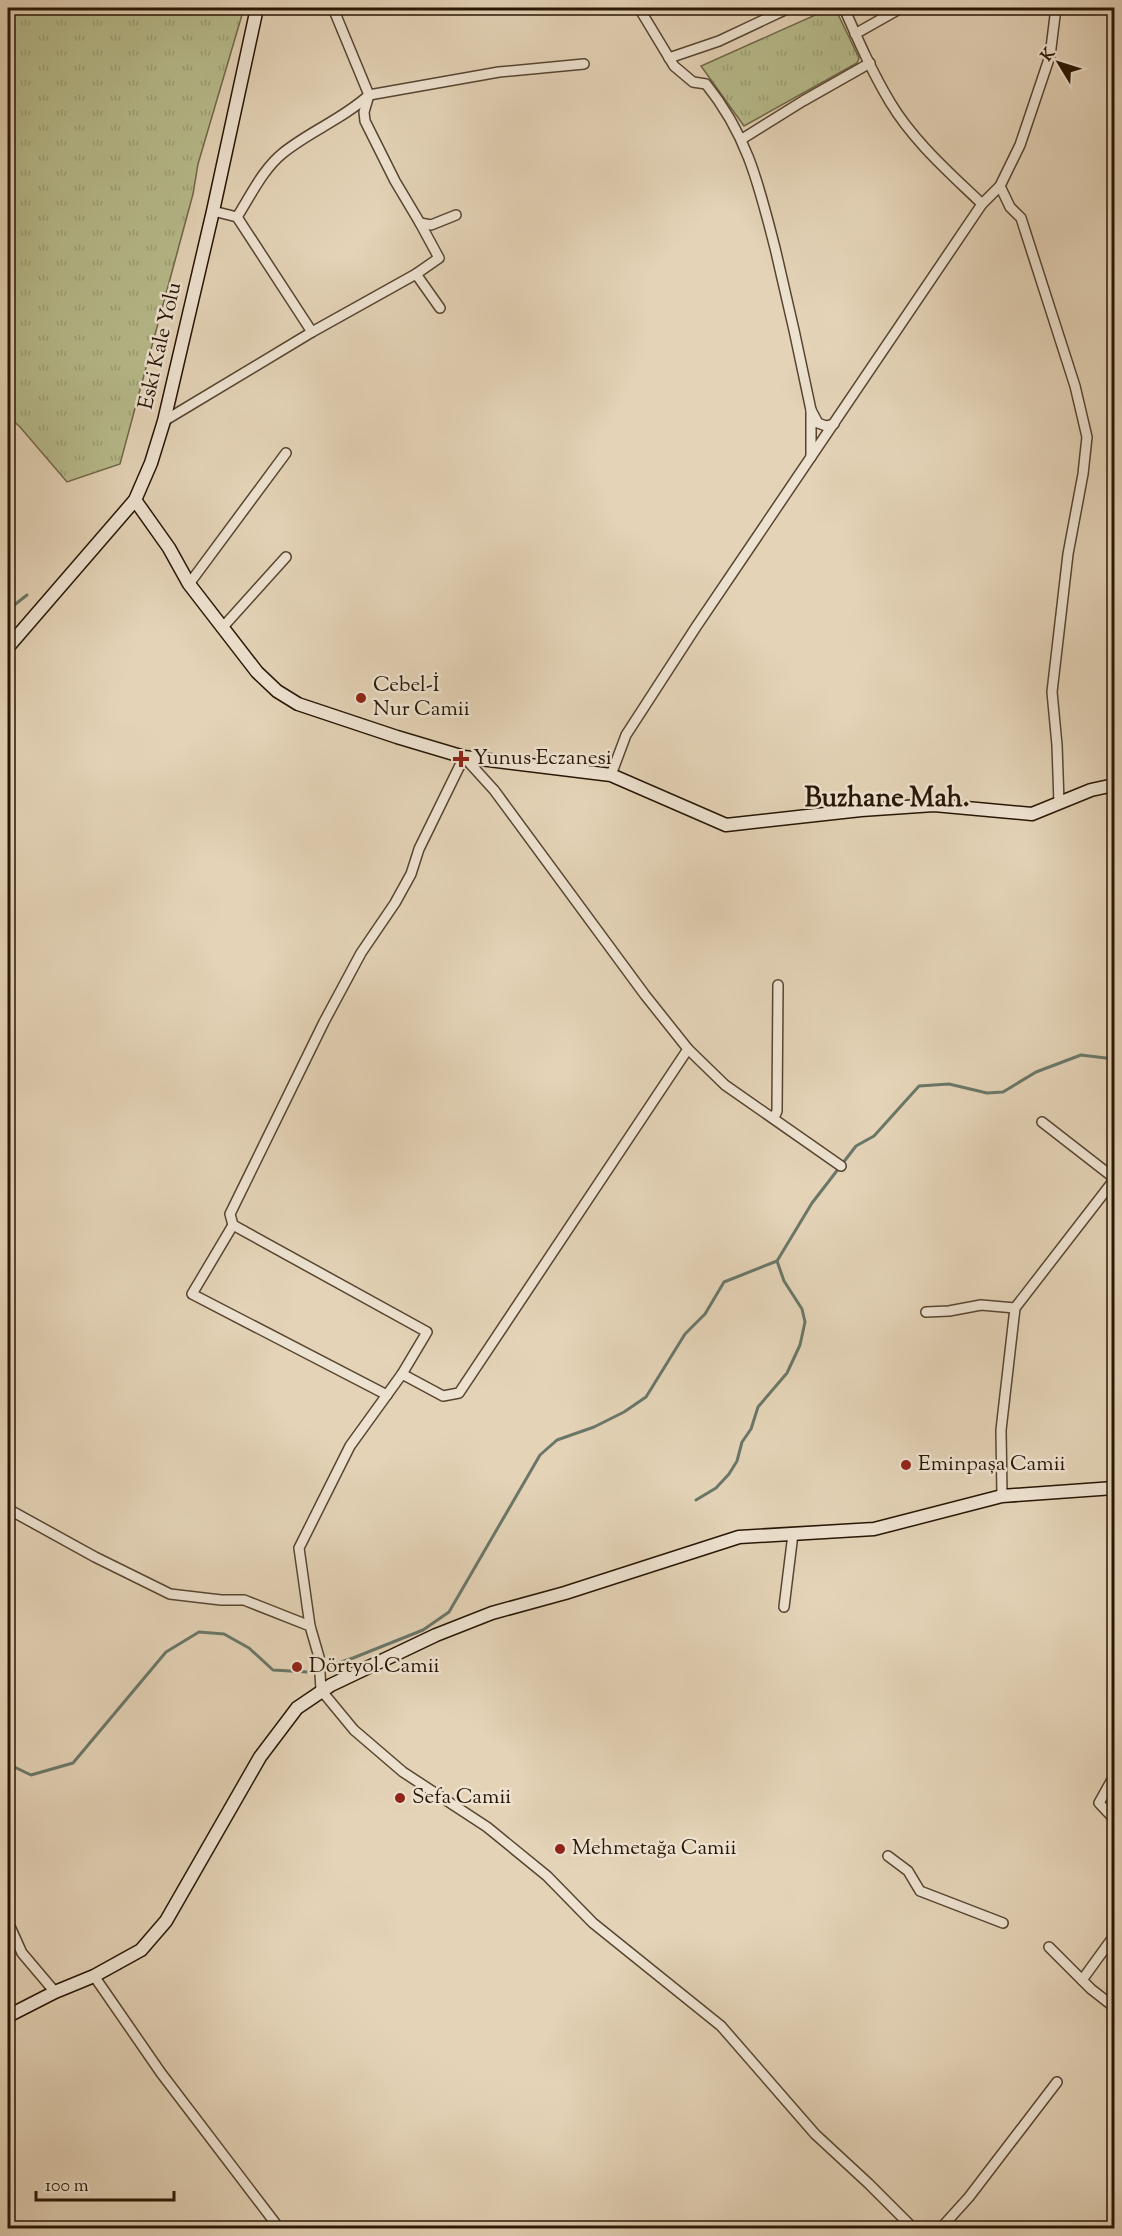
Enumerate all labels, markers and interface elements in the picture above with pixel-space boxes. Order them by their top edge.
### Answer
north arrow [1029,33,1089,93]
text: K [1037,43,1062,67]
street label: Eski Kale Yolu [132,279,190,413]
place label: Cebel-İ Nur Camii [373,671,470,725]
marker: Cebel-İ Nur Camii [354,691,368,705]
place label: Yunus Eczanesi [473,744,612,774]
marker: Yunus Eczanesi [454,752,468,766]
district label: Buzhane Mah. [805,780,970,819]
place label: Eminpaşa Camii [918,1450,1066,1480]
marker: Eminpaşa Camii [899,1458,913,1472]
place label: Dörtyol Camii [309,1652,440,1682]
marker: Dörtyol Camii [290,1660,304,1674]
place label: Sefa Camii [412,1783,511,1813]
marker: Sefa Camii [393,1791,407,1805]
place label: Mehmetağa Camii [572,1834,736,1864]
marker: Mehmetağa Camii [553,1842,567,1856]
scale bar [36,2164,174,2202]
text: 100 m [45,2174,89,2200]

